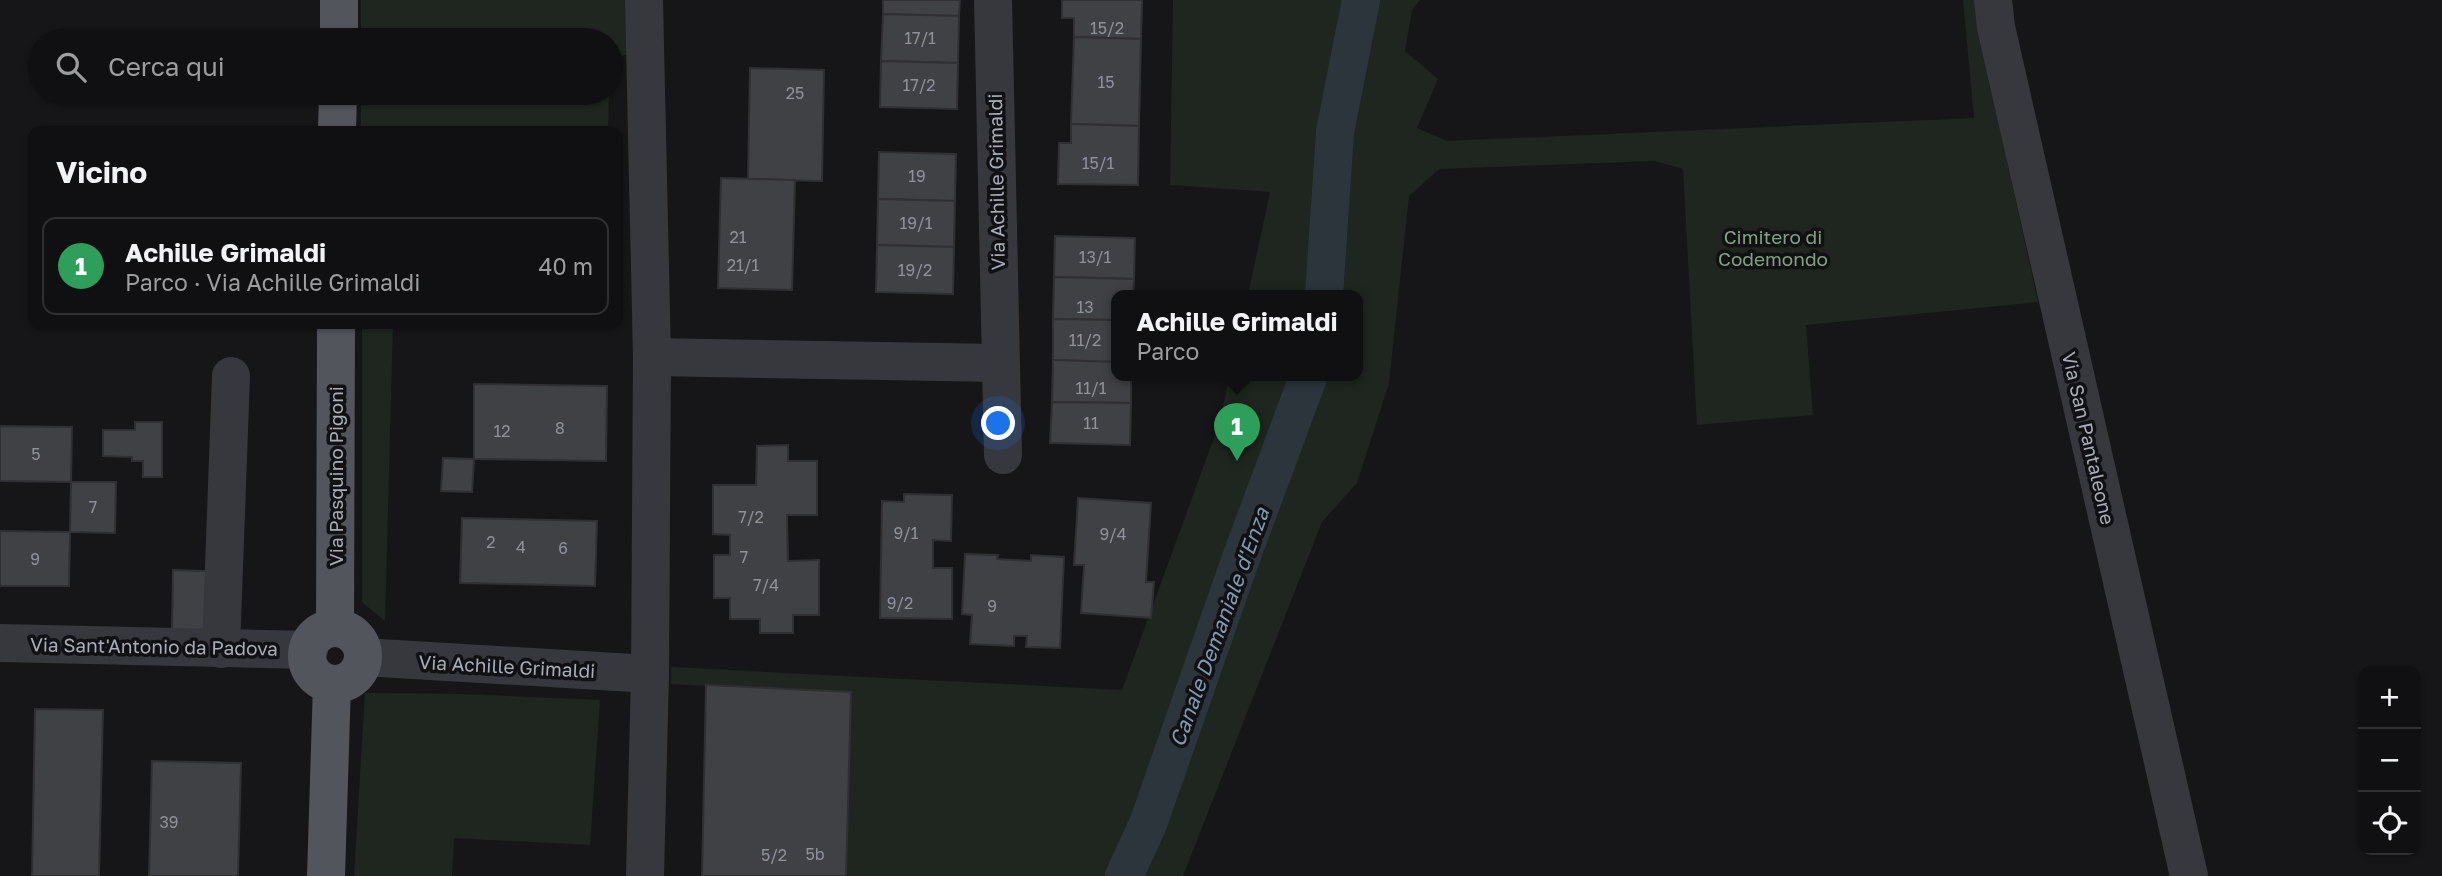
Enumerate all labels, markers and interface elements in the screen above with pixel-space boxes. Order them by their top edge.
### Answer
house number: 15/2 [1090,18,1124,38]
search box [28,28,623,105]
house number: 17/1 [904,28,936,48]
icon: search [52,48,90,86]
text: Cerca qui [108,51,225,82]
house number: 15 [1097,72,1115,92]
house number: 17/2 [902,75,936,95]
house number: 25 [786,83,804,103]
street label: Via Achille Grimaldi [983,93,1009,271]
house number: 15/1 [1082,153,1114,173]
text: Vicino [56,154,147,190]
house number: 19 [908,166,926,186]
house number: 19/1 [900,213,933,233]
park label: Cimitero di Codemondo [1718,225,1828,270]
house number: 21 [729,227,747,247]
text: Achille Grimaldi [125,237,326,268]
house number: 13/1 [1079,247,1112,267]
text: 1 [75,252,87,280]
text: 40 m [539,252,593,280]
house number: 21/1 [727,255,759,275]
house number: 19/2 [898,260,932,280]
text: Parco · Via Achille Grimaldi [125,268,420,296]
popup [1111,290,1363,381]
house number: 13 [1076,297,1094,317]
text: Achille Grimaldi [1136,306,1338,337]
house number: 11/2 [1069,330,1101,350]
text: Parco [1136,337,1199,365]
street label: Via San Pantaleone [2058,349,2120,527]
house number: 11/1 [1076,378,1107,398]
street label: Via Pasquino Pigoni [324,386,347,566]
pin: 1 [1214,403,1260,461]
your location [981,406,1015,440]
house number: 11 [1083,413,1099,433]
house number: 8 [555,418,565,438]
house number: 12 [493,421,511,441]
house number: 5 [31,444,41,464]
house number: 7 [89,497,97,517]
water label: Canale Demaniale d'Enza [1164,503,1275,750]
house number: 7/2 [738,507,764,527]
house number: 9/1 [893,523,919,543]
house number: 9/4 [1099,524,1127,544]
house number: 2 [486,532,496,552]
house number: 4 [516,537,526,557]
house number: 6 [558,538,568,558]
house number: 7 [740,547,748,567]
house number: 9 [30,549,40,569]
house number: 7/4 [753,575,779,595]
house number: 9/2 [887,593,913,613]
house number: 9 [987,596,997,616]
street label: Via Sant'Antonio da Padova [30,632,278,660]
street label: Via Achille Grimaldi [418,650,596,682]
map controls [2358,666,2421,855]
button: + [2358,666,2421,729]
button: − [2358,729,2421,792]
button: locate [2358,792,2421,855]
house number: 39 [159,812,179,832]
house number: 5b [805,844,825,864]
house number: 5/2 [761,845,787,865]

